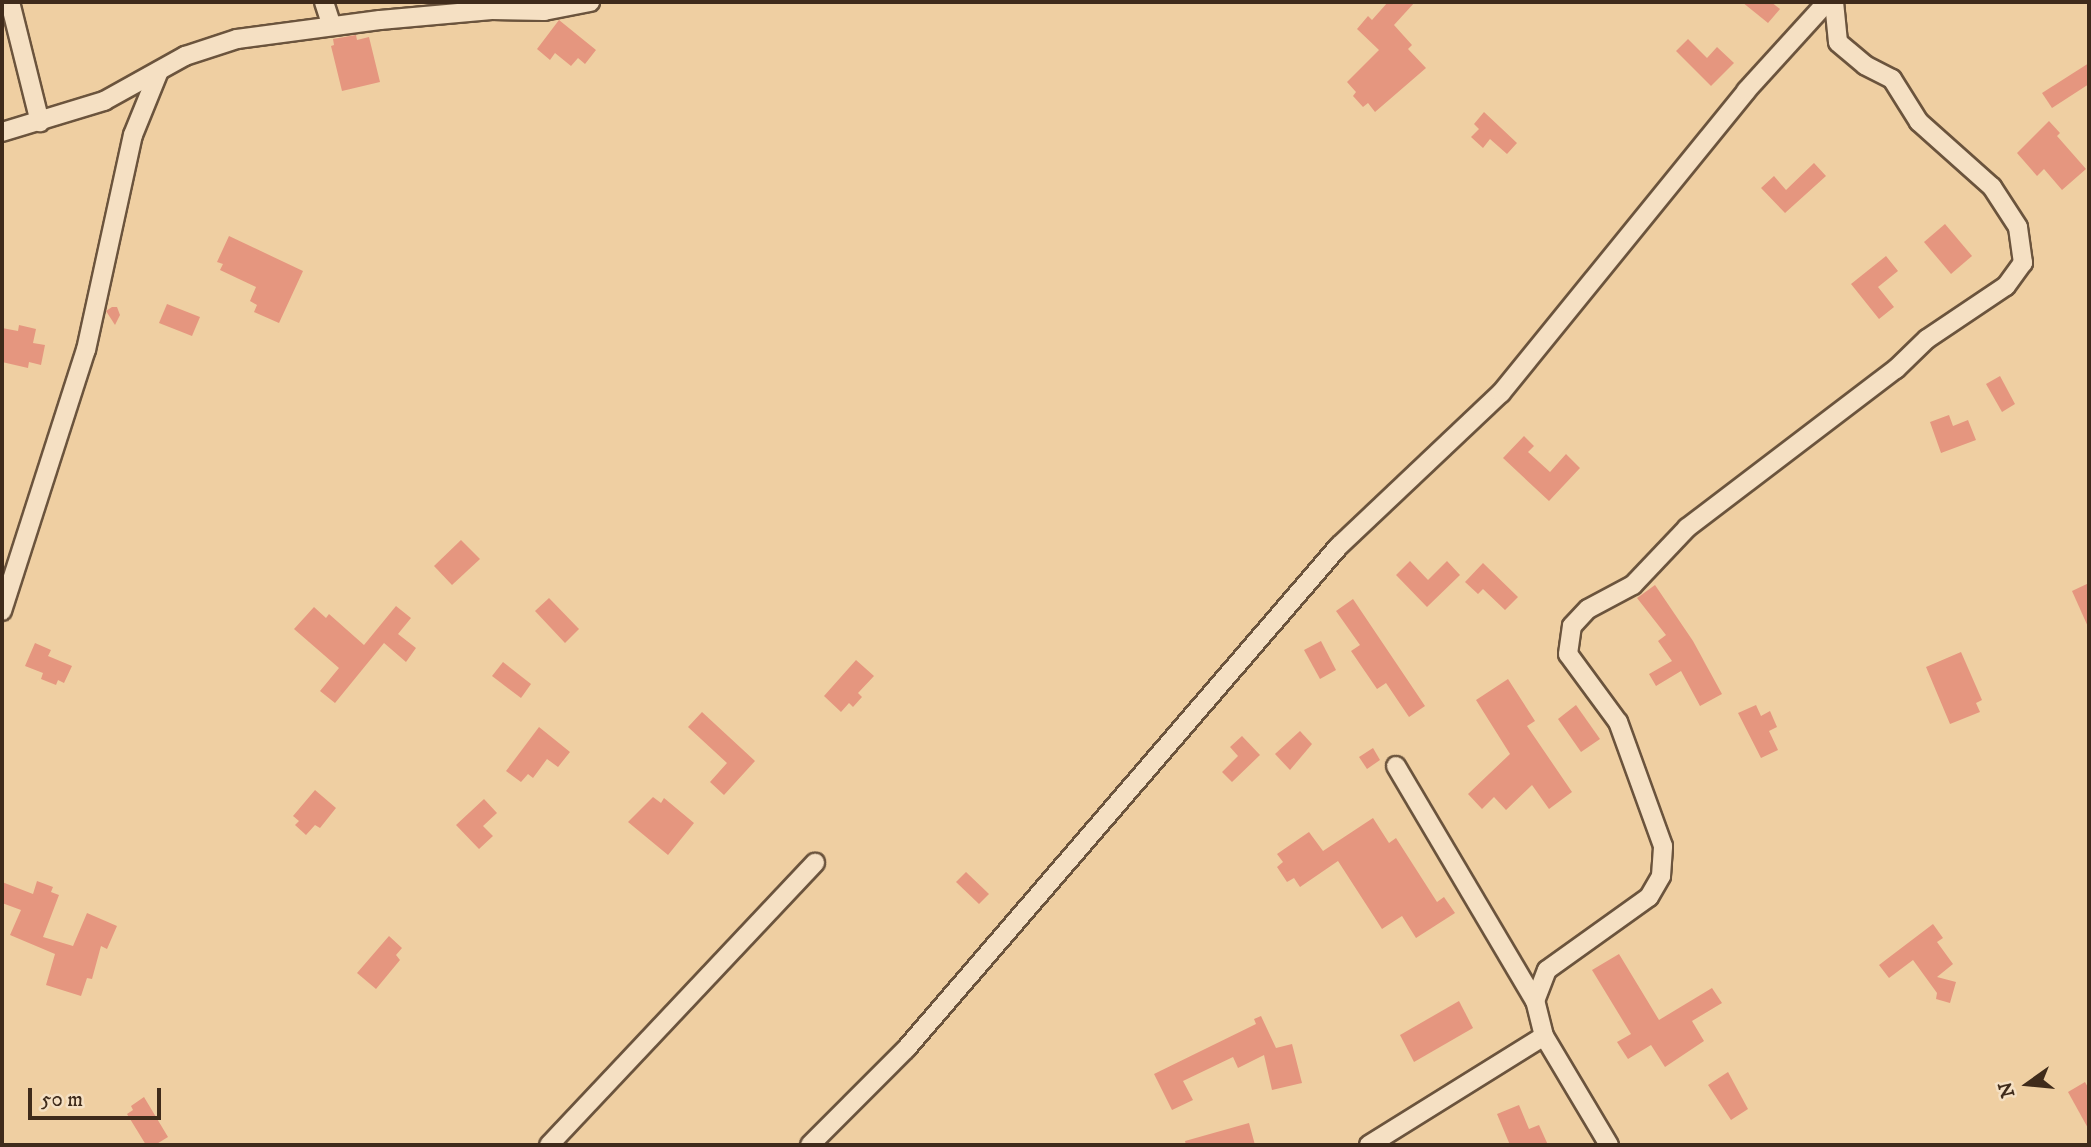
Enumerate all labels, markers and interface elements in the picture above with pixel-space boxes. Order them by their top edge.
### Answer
north arrow [1993,1049,2063,1119]
scale bar [32,1074,164,1118]
text: N [1994,1079,2020,1100]
text: 50 m [41,1087,83,1113]

